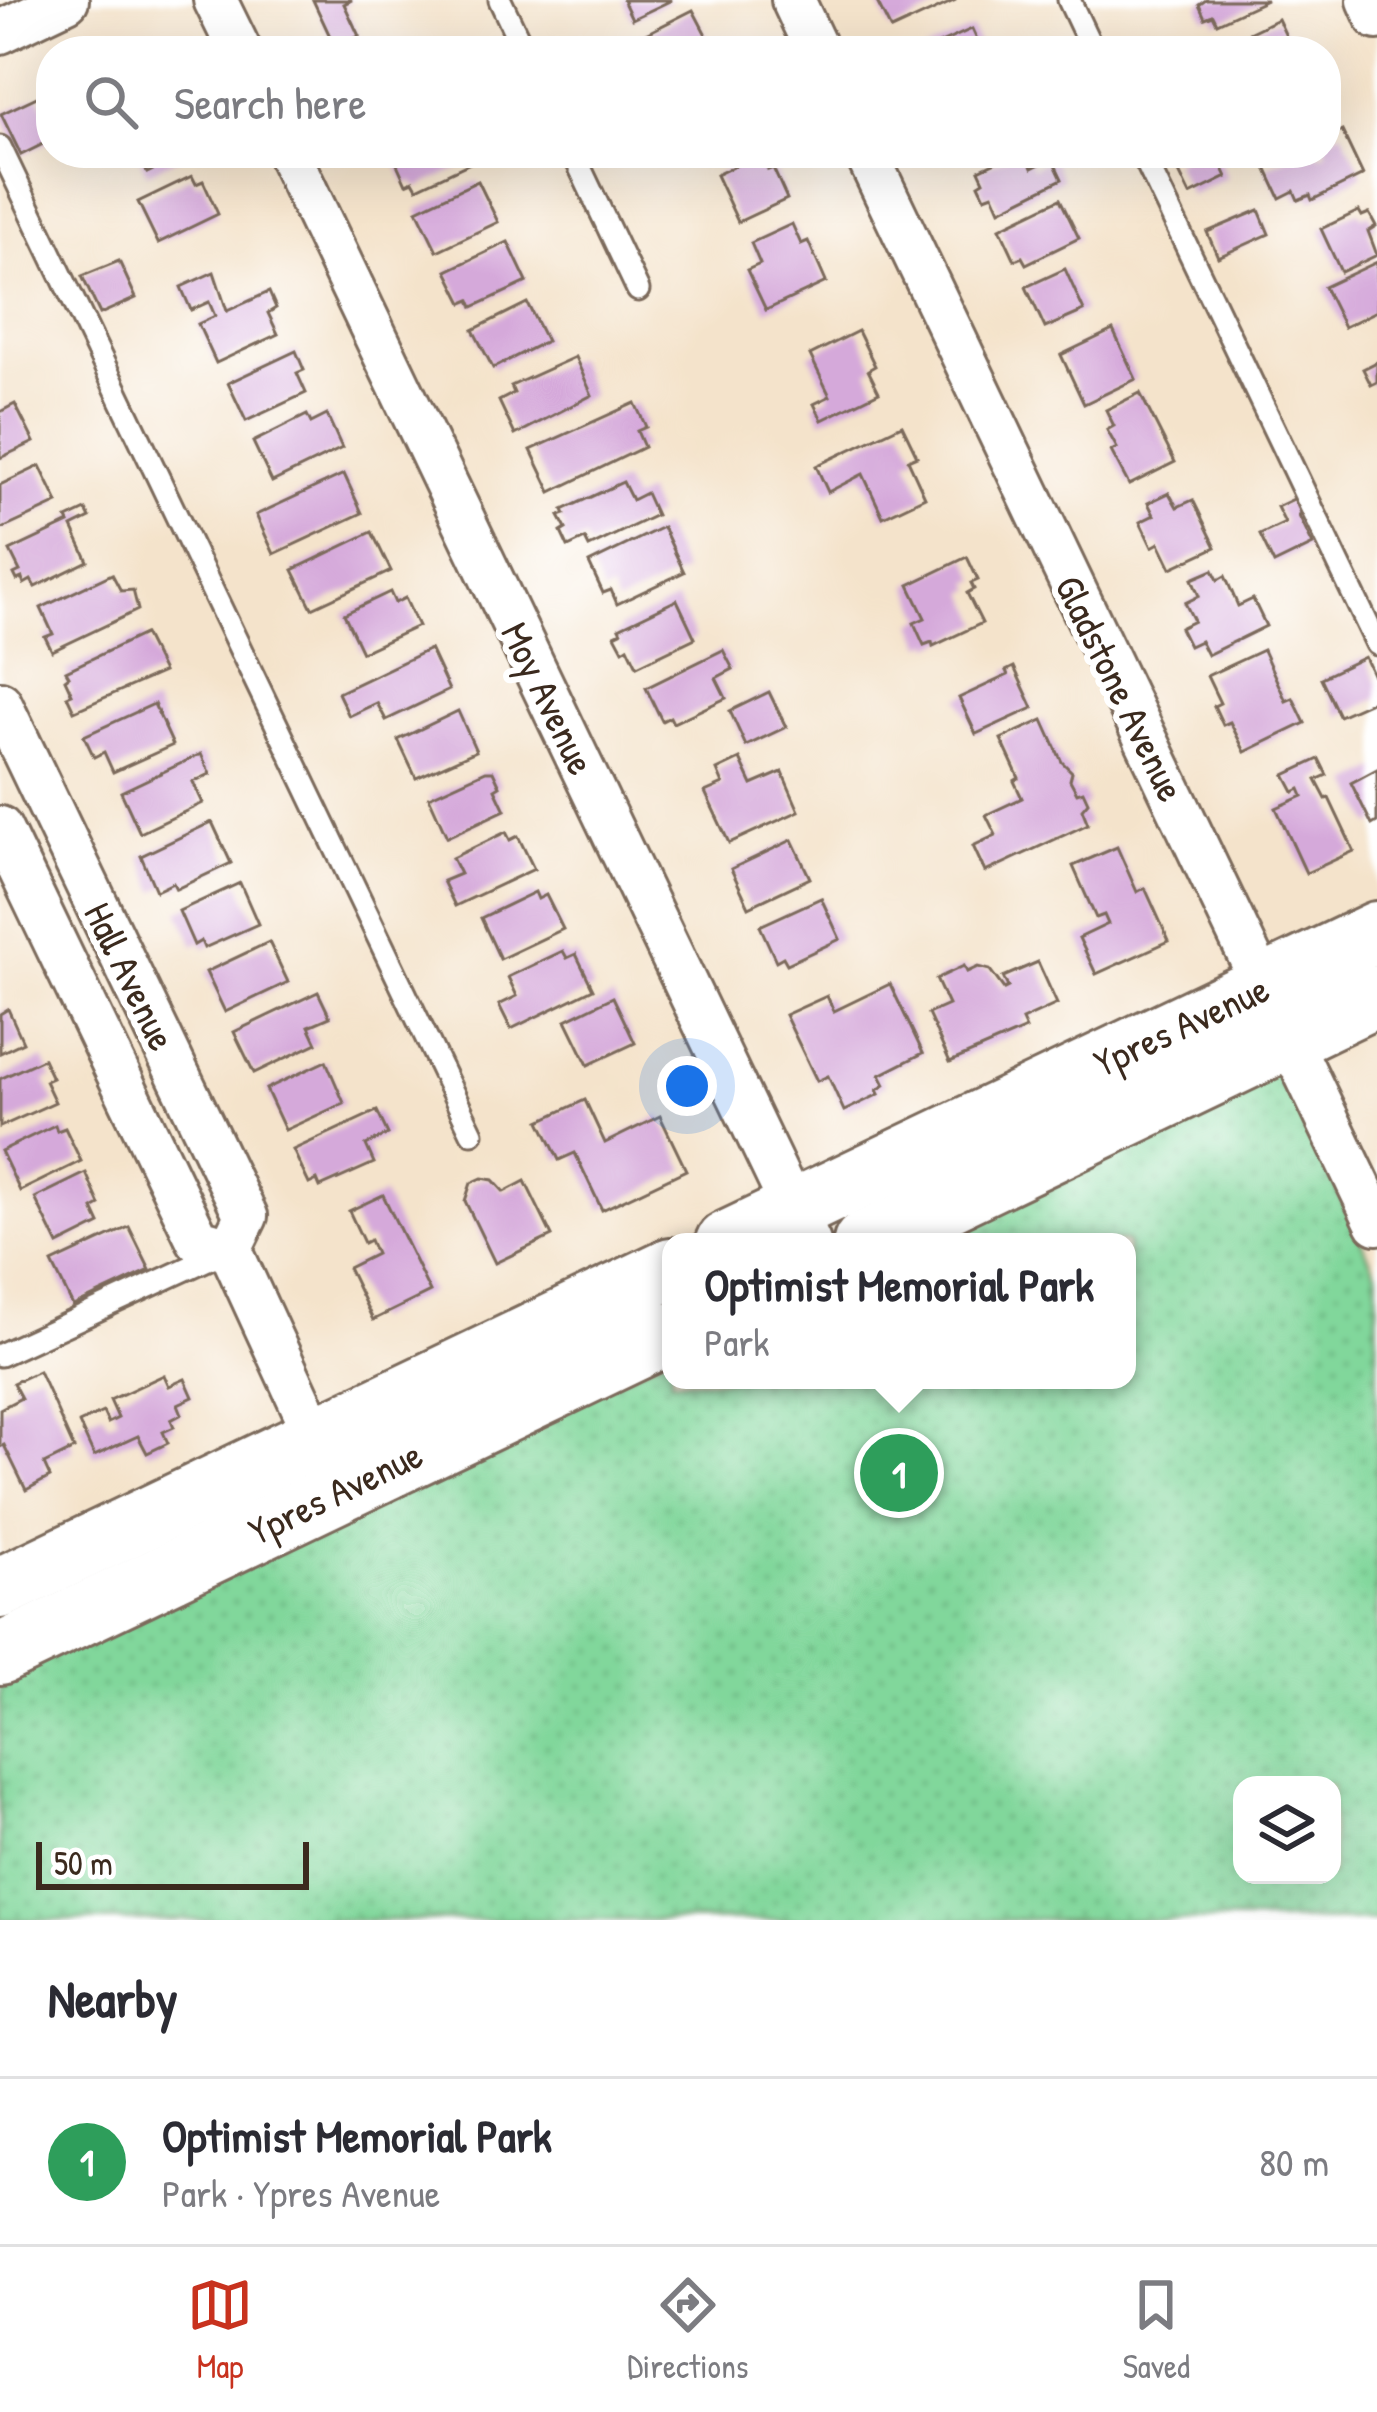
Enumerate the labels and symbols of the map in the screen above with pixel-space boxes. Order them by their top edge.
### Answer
street label: Gladstone Avenue [1044,566,1198,810]
street label: Moy Avenue [489,613,609,783]
street label: Hall Avenue [72,893,190,1059]
street label: Ypres Avenue [1085,961,1277,1089]
your location [657,1056,717,1116]
street label: Ypres Avenue [239,1427,431,1557]
pin: 1 [860,1428,938,1518]
scale bar [36,1836,309,1889]

